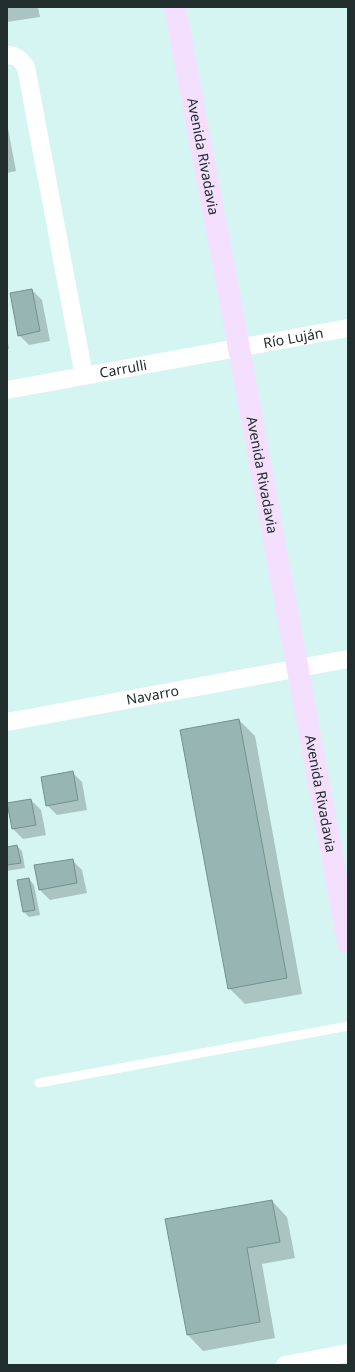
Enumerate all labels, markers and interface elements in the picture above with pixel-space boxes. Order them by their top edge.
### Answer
street label: Avenida Rivadavia [183,96,224,216]
street label: Río Luján [262,323,325,352]
street label: Carrulli [98,355,148,382]
street label: Avenida Rivadavia [243,415,283,535]
street label: Navarro [125,680,180,709]
street label: Avenida Rivadavia [301,733,341,854]

